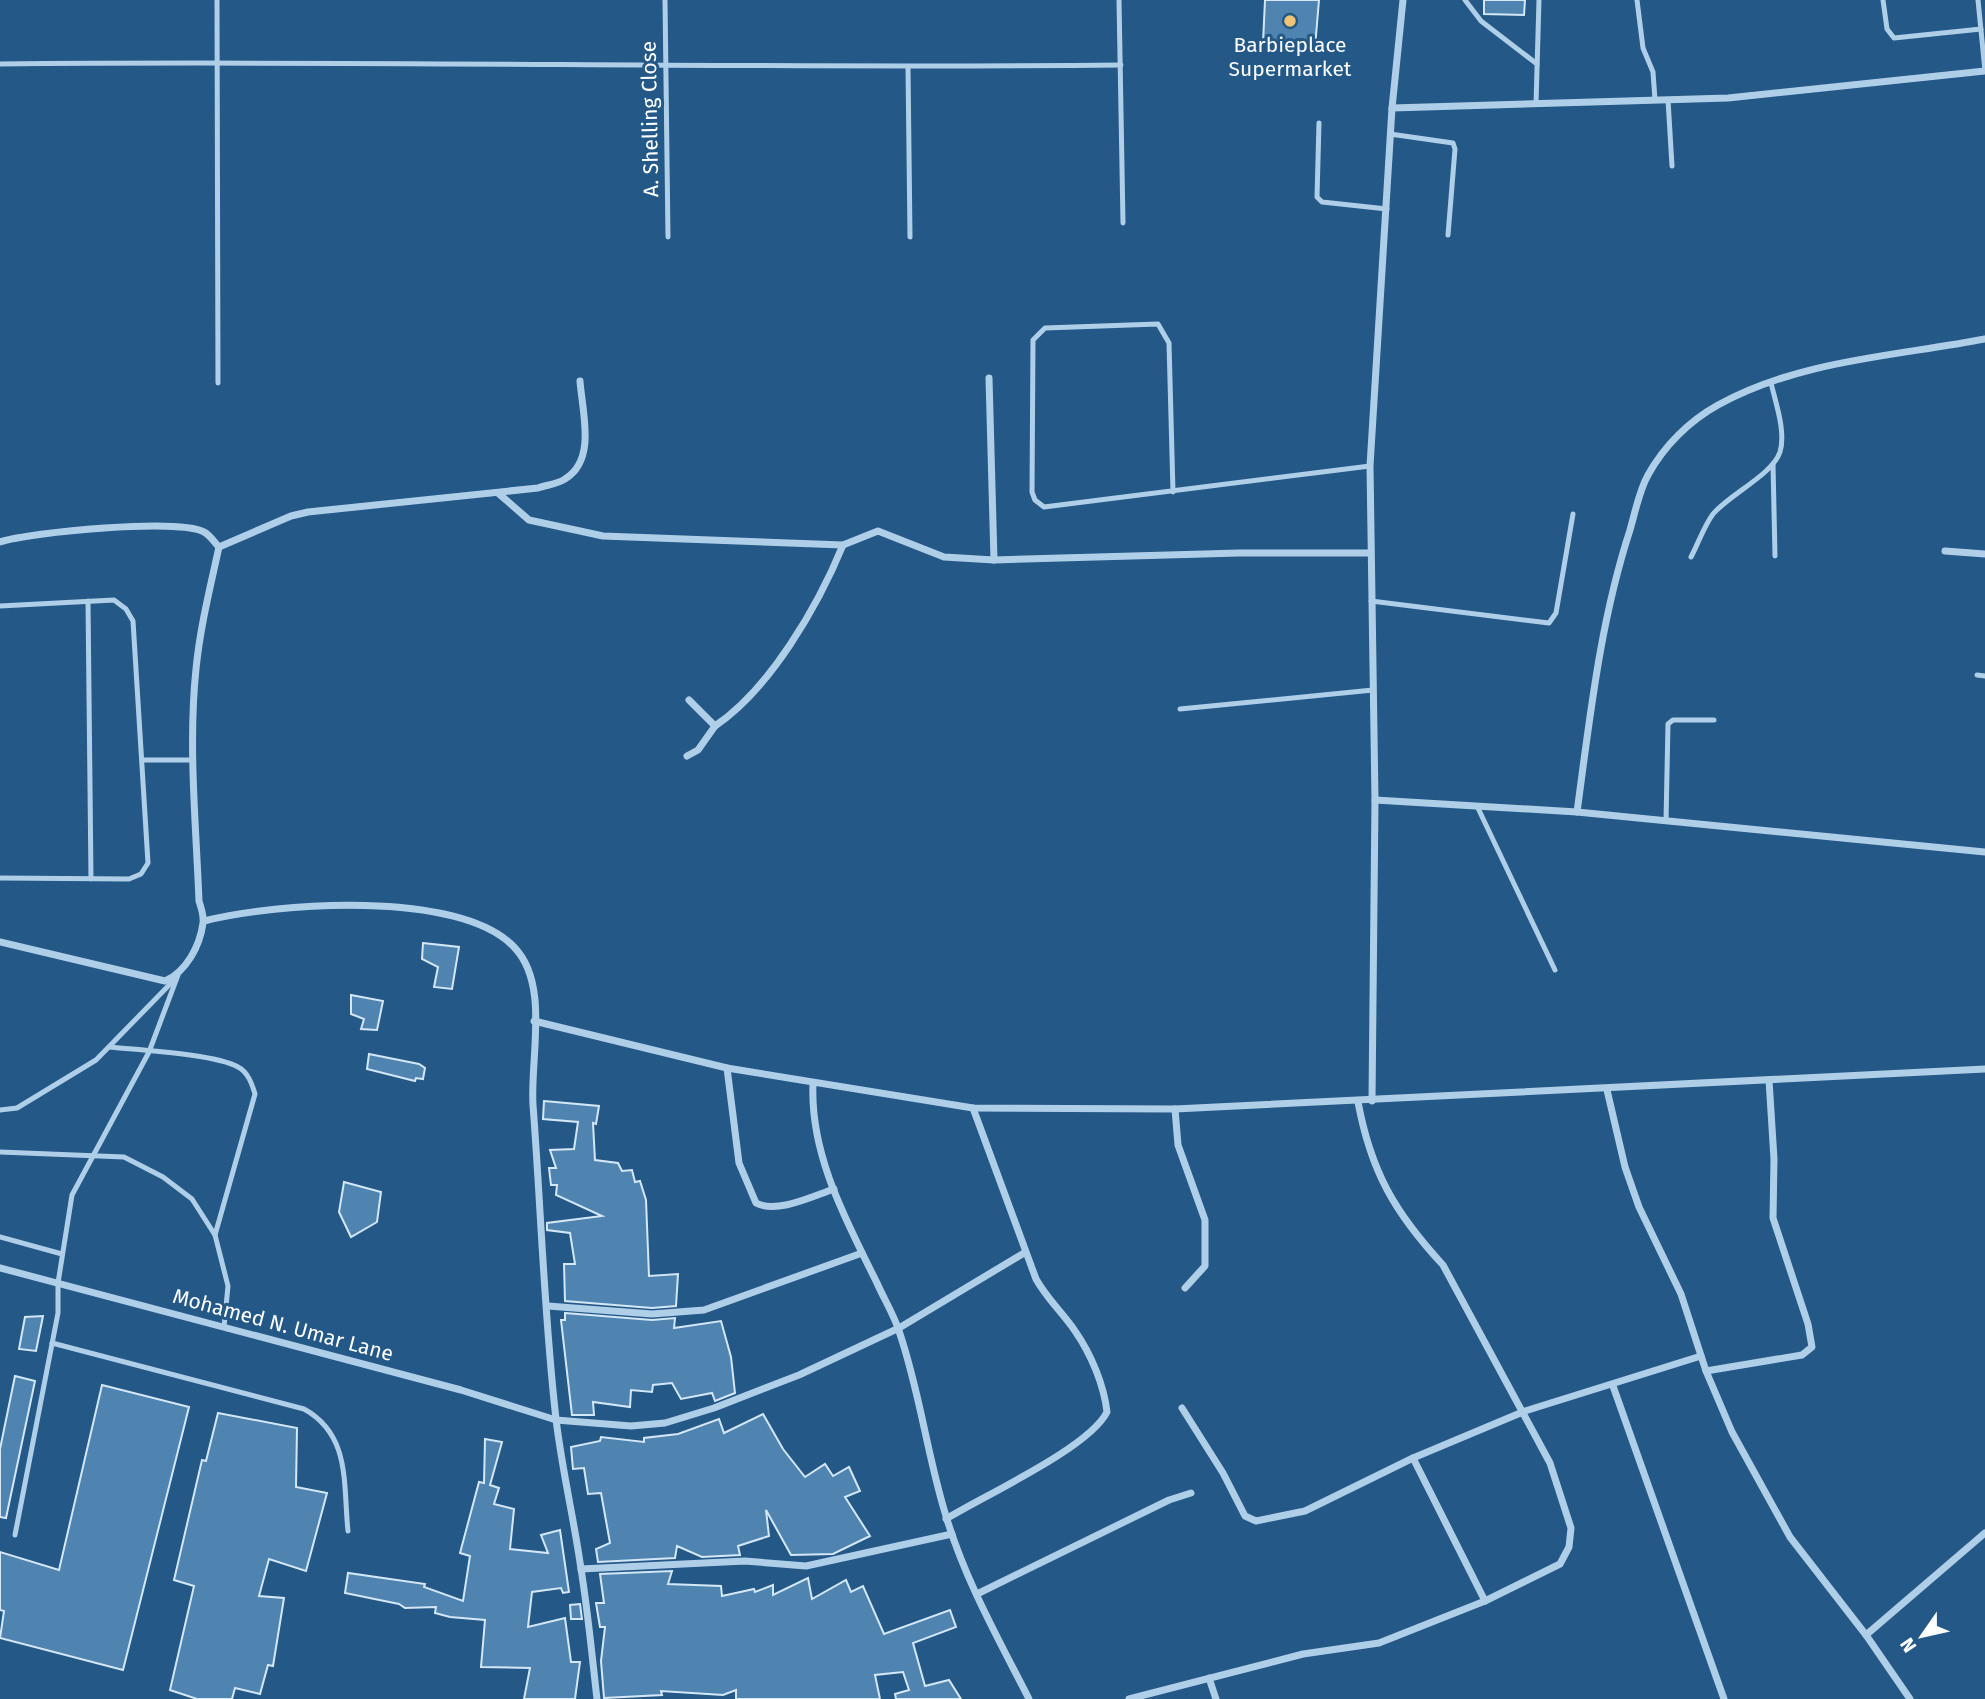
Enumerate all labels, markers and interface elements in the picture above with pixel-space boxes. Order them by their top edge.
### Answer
marker: Barbieplace Supermarket [1282,13,1298,29]
place label: Barbieplace Supermarket [1229,32,1352,82]
street label: A. Shelling Close [636,41,664,197]
street label: Mohamed N. Umar Lane [170,1283,396,1367]
north arrow [1887,1601,1957,1671]
text: N [1895,1634,1921,1657]

